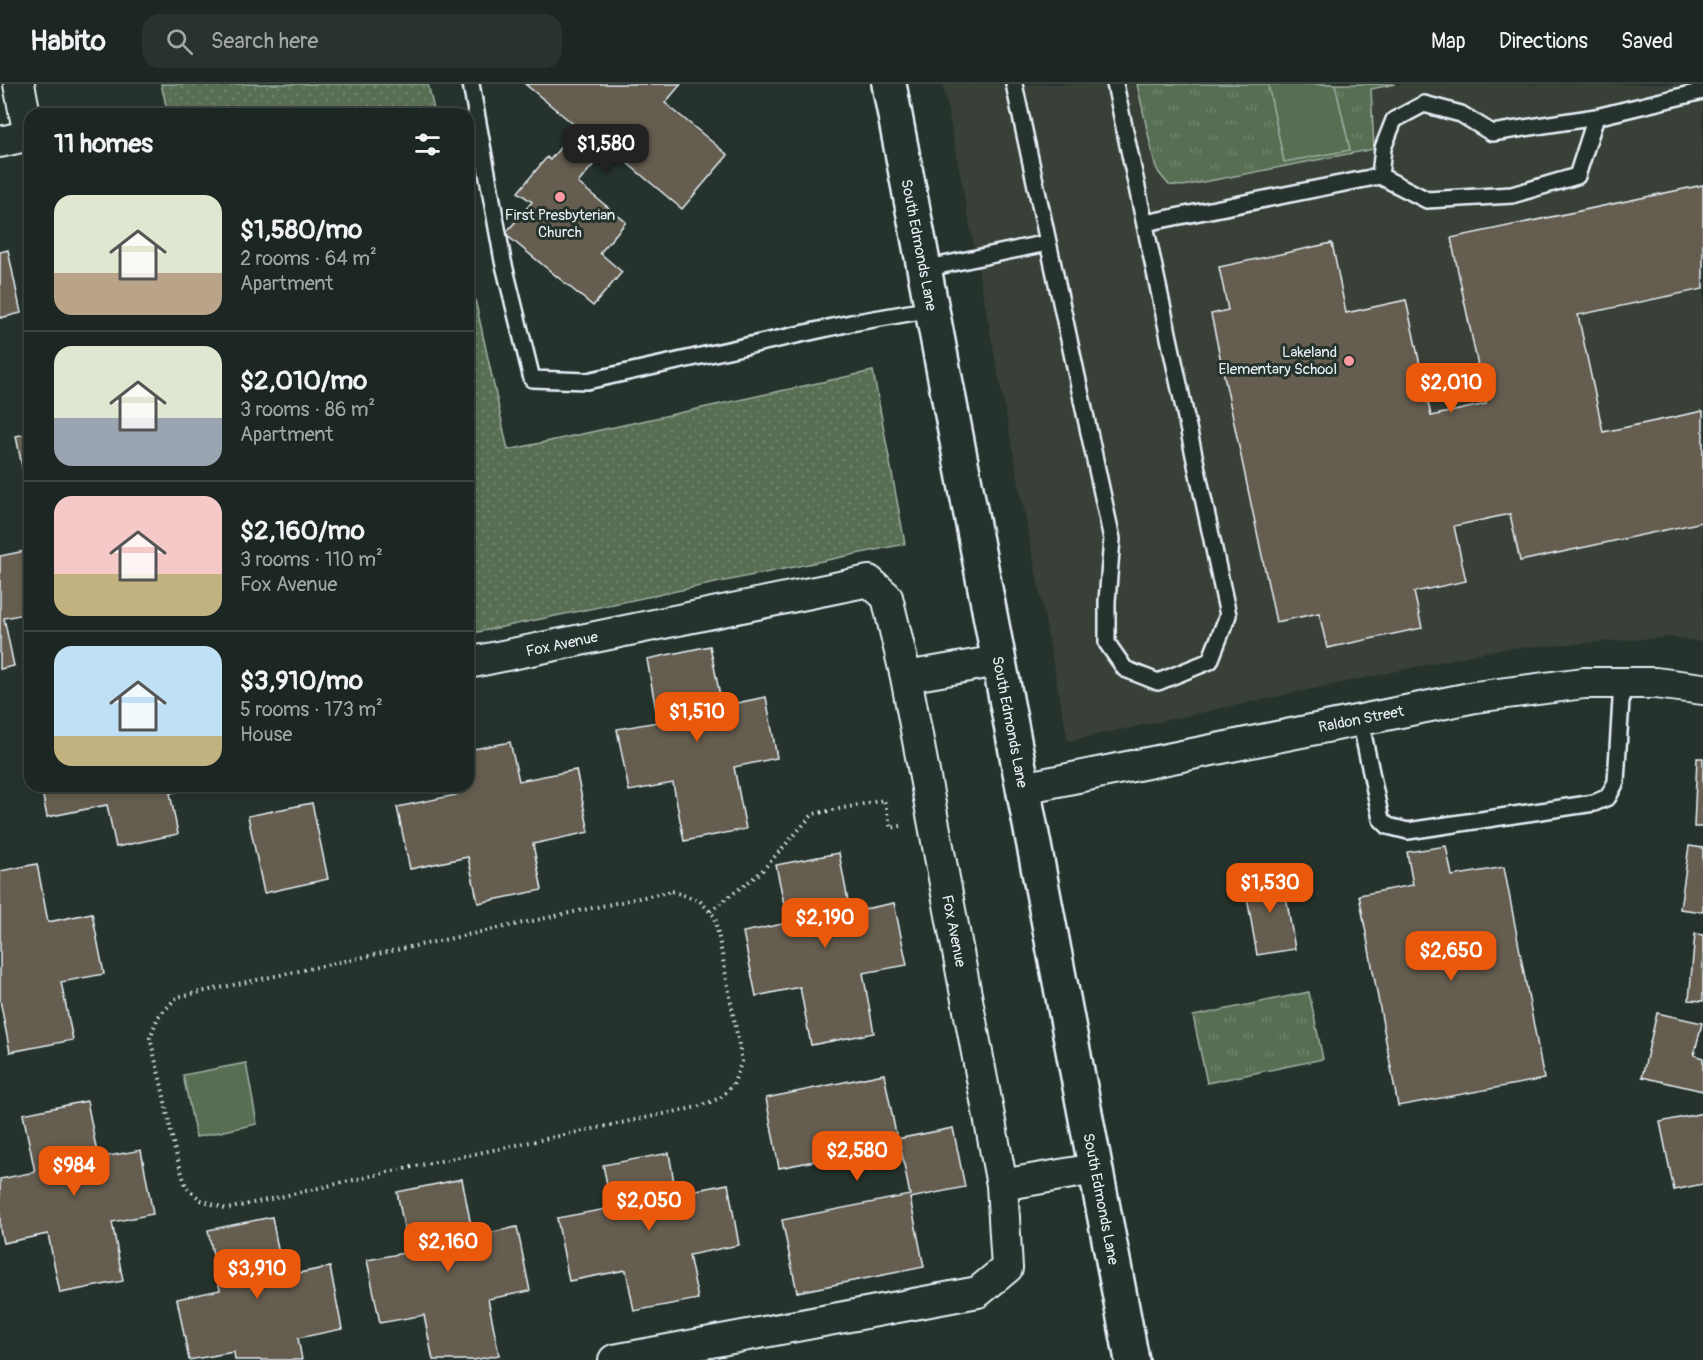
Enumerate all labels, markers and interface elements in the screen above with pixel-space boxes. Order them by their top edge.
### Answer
search box [142,14,562,68]
text: Habito [30,24,106,59]
icon: search [163,25,196,58]
text: Search here [211,27,318,55]
text: Map [1431,28,1466,55]
text: Directions [1499,28,1588,55]
text: Saved [1621,28,1673,55]
pin: $1,580 [557,124,655,175]
text: 11 homes [54,128,153,160]
icon: filters [411,128,444,161]
text: $1,580 [577,131,635,156]
street label: South Edmonds Lane [896,178,941,313]
marker: First Presbyterian Church [553,190,567,204]
place label: First Presbyterian Church [505,206,615,242]
text: $1,580/mo [240,214,362,246]
icon: home [102,219,174,291]
text: 2 rooms · 64 m² [240,246,377,271]
text: Apartment [240,271,333,296]
place label: Lakeland Elementary School [1219,343,1337,379]
marker: Lakeland Elementary School [1342,354,1356,368]
pin: $2,010 [1402,363,1500,414]
text: $2,010/mo [240,365,367,397]
icon: home [102,370,174,442]
text: $2,010 [1420,370,1482,395]
text: 3 rooms · 86 m² [240,397,375,422]
text: Apartment [240,422,333,447]
text: $2,160/mo [240,515,365,547]
icon: home [102,520,174,592]
text: 3 rooms · 110 m² [240,547,383,572]
text: Fox Avenue [240,572,337,597]
street label: Fox Avenue [524,627,600,661]
street label: South Edmonds Lane [987,655,1032,790]
text: $3,910/mo [240,665,363,697]
icon: home [102,670,174,742]
pin: $1,510 [648,692,746,743]
text: 5 rooms · 173 m² [240,697,383,722]
text: $1,510 [669,699,725,724]
street label: Raldon Street [1317,702,1406,737]
text: House [240,722,292,747]
pin: $1,530 [1221,863,1319,914]
text: $1,530 [1240,870,1300,895]
street label: Fox Avenue [937,893,970,969]
pin: $2,190 [776,898,874,949]
text: $2,190 [796,905,854,930]
pin: $2,650 [1402,931,1500,982]
text: $2,650 [1419,938,1483,963]
pin: $2,580 [808,1131,906,1182]
street label: South Edmonds Lane [1078,1132,1123,1267]
text: $2,580 [826,1138,888,1163]
pin: $984 [38,1146,110,1197]
text: $984 [53,1153,95,1178]
pin: $2,050 [600,1181,698,1232]
text: $2,050 [616,1188,682,1213]
pin: $2,160 [399,1222,497,1273]
text: $2,160 [418,1229,478,1254]
pin: $3,910 [208,1249,306,1300]
text: $3,910 [228,1256,286,1281]

